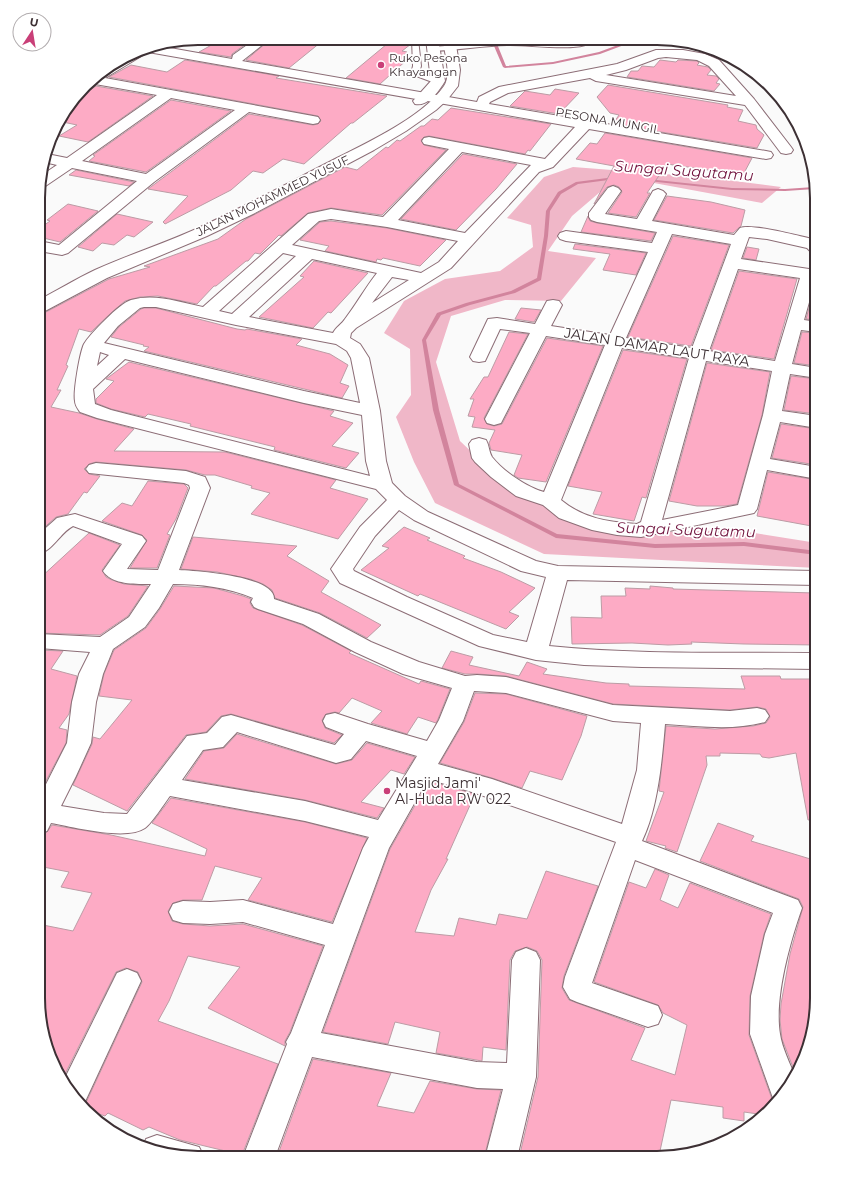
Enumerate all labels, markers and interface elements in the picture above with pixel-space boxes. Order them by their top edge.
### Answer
north arrow [12,12,52,52]
text: U [28,14,40,30]
place label: Ruko Pesona Khayangan [389,50,468,79]
marker: Ruko Pesona Khayangan [376,60,386,70]
street label: PESONA MUNGIL [555,104,662,137]
street label: JALAN MOHAMMED YUSUF [193,152,352,240]
water label: Sungai Sugutamu [614,156,754,185]
street label: JALAN DAMAR LAUT RAYA [562,323,752,371]
water label: Sungai Sugutamu [616,518,756,541]
place label: Masjid Jami' Al-Huda RW 022 [395,774,511,808]
marker: Masjid Jami' Al-Huda RW 022 [382,786,392,796]

